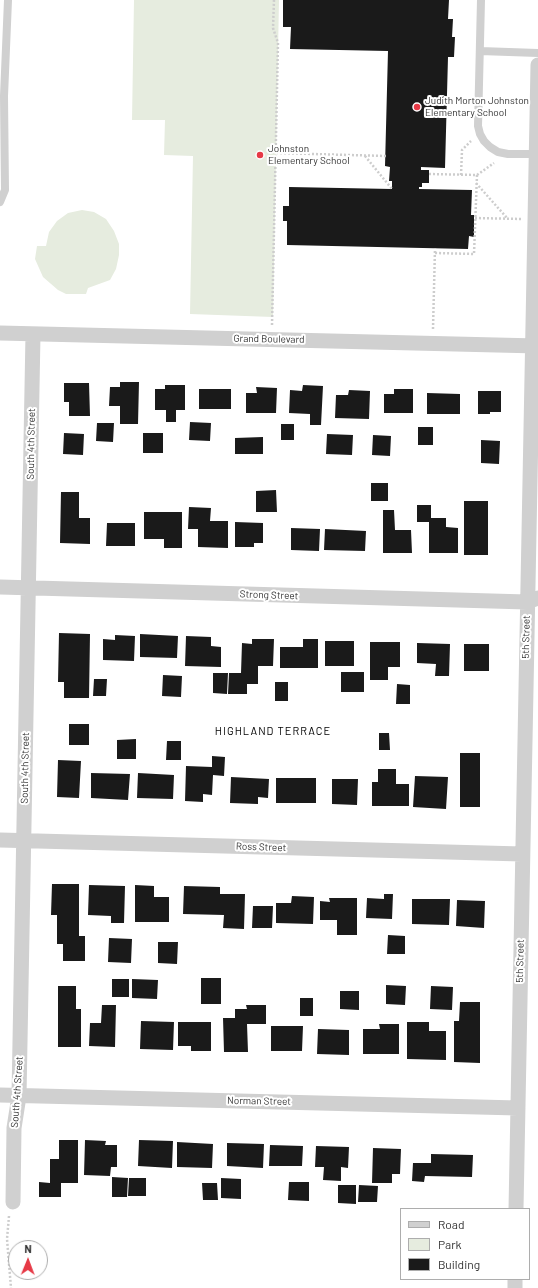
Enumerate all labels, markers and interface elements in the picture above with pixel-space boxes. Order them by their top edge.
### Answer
place label: Judith Morton Johnston Elementary School [425,95,529,118]
marker: Judith Morton Johnston Elementary School [412,102,422,112]
place label: Johnston Elementary School [268,143,349,166]
marker: Johnston Elementary School [255,150,265,160]
street label: Grand Boulevard [233,332,305,346]
street label: South 4th Street [24,408,38,480]
street label: Strong Street [240,588,298,602]
street label: 5th Street [520,615,532,659]
district label: HIGHLAND TERRACE [215,724,331,738]
street label: South 4th Street [18,732,32,804]
street label: Ross Street [236,840,286,854]
street label: 5th Street [514,939,526,983]
street label: South 4th Street [9,1056,25,1128]
street label: Norman Street [227,1094,291,1108]
legend [400,1208,530,1280]
text: Road [438,1217,465,1231]
text: Park [438,1237,462,1251]
north arrow [8,1240,48,1280]
text: N [24,1242,32,1255]
text: Building [438,1257,480,1271]

